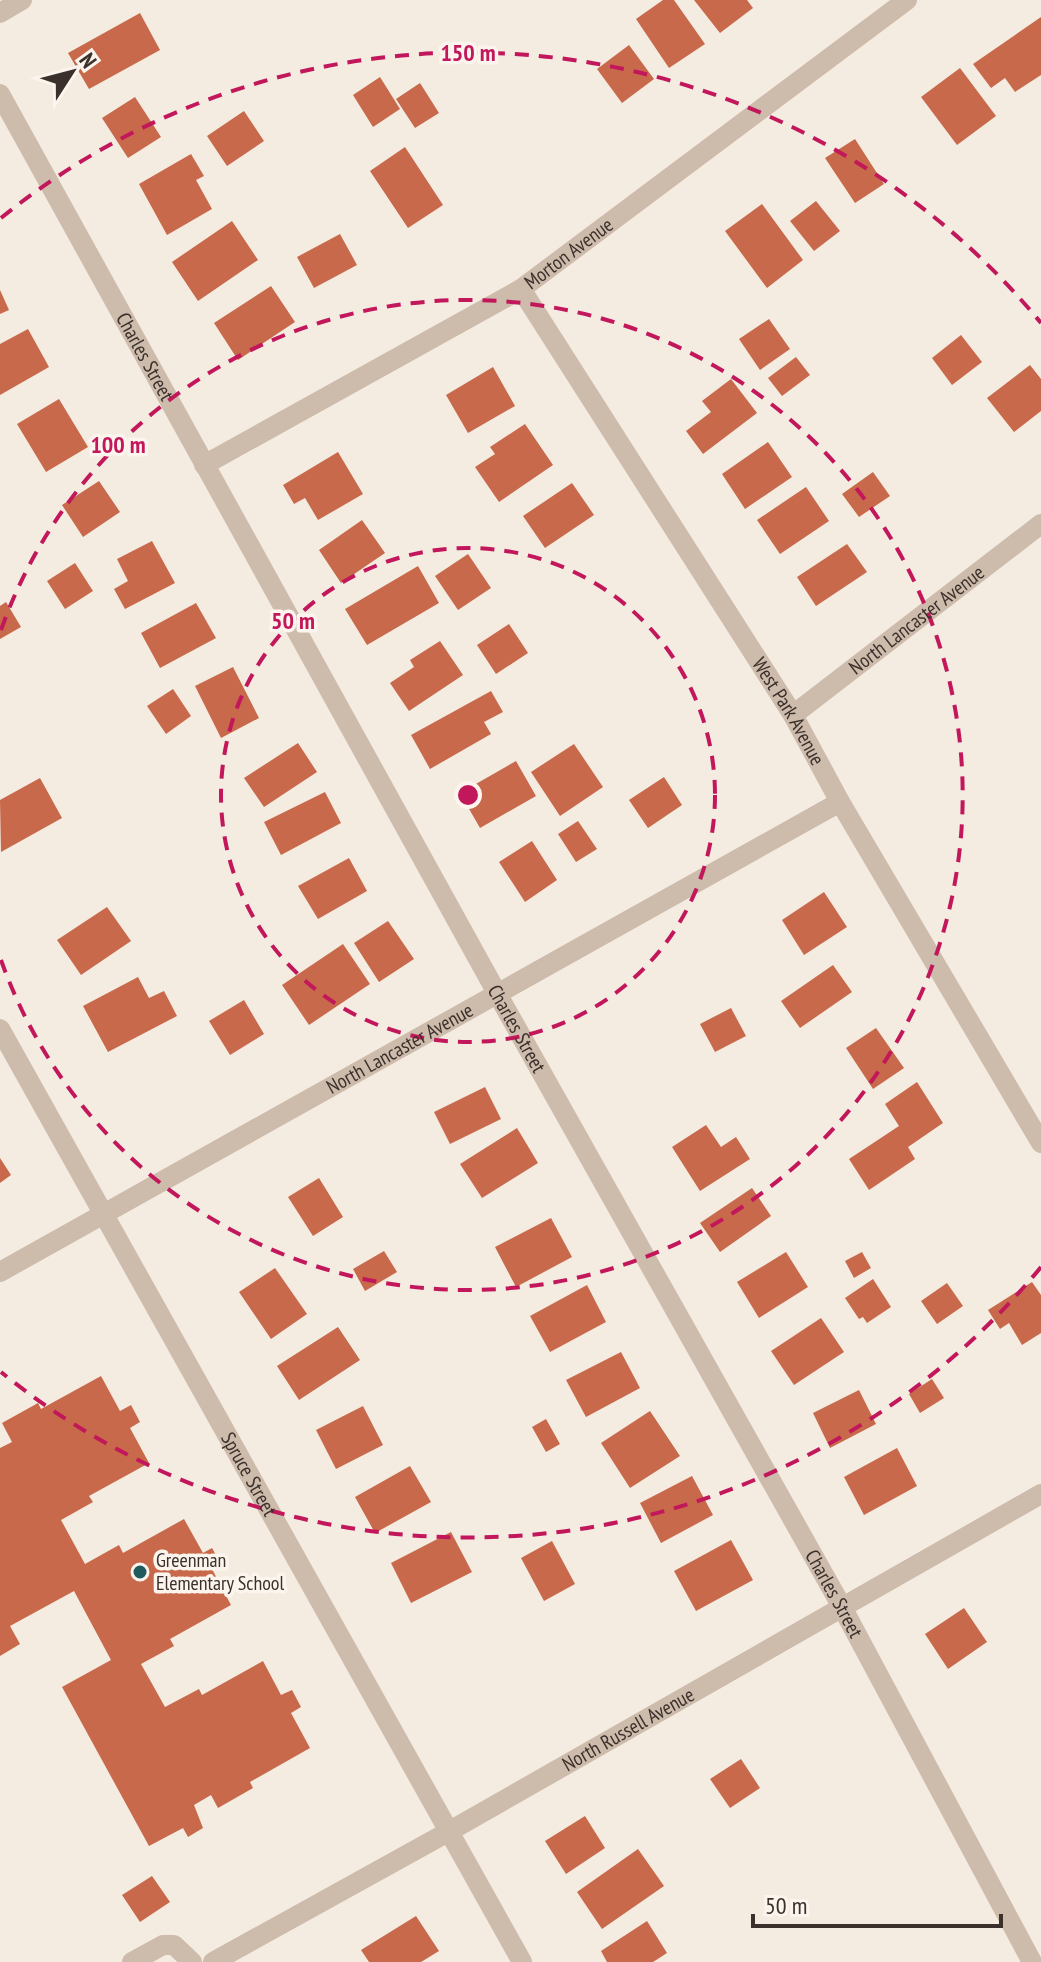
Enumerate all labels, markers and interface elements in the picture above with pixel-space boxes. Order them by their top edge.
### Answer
north arrow [32,32,112,112]
text: 150 m [440,37,496,68]
text: N [73,47,103,73]
street label: Morton Avenue [519,212,618,295]
street label: Charles Street [110,308,180,406]
text: 100 m [90,429,146,460]
street label: North Lancaster Avenue [844,559,990,680]
text: 50 m [271,605,315,636]
street label: West Park Avenue [747,652,831,770]
centre of rings [454,781,482,809]
street label: Charles Street [482,980,552,1078]
street label: North Lancaster Avenue [322,997,478,1100]
street label: Spruce Street [215,1428,283,1521]
street label: Charles Street [799,1545,869,1643]
place label: Greenman Elementary School [156,1547,284,1596]
marker: Greenman Elementary School [131,1563,149,1581]
street label: North Russell Avenue [558,1681,699,1777]
scale bar [753,1878,1001,1928]
text: 50 m [765,1890,807,1921]

